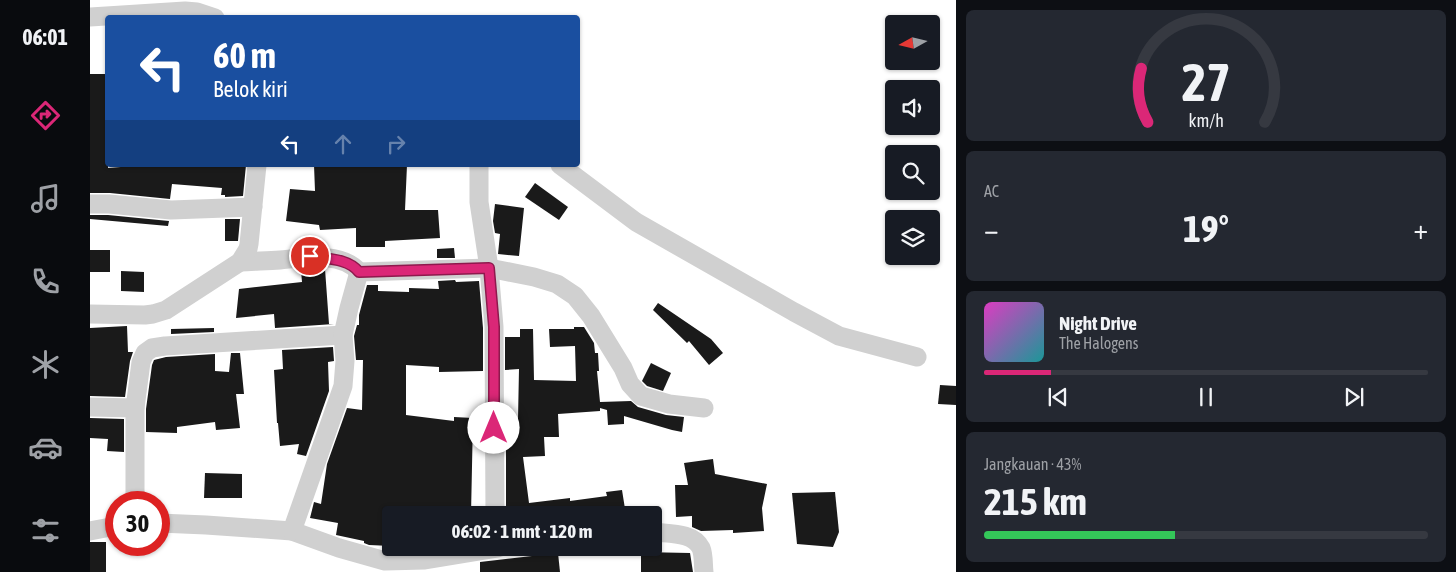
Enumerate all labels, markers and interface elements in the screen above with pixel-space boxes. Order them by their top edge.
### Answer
north arrow [885,15,940,70]
map controls [885,15,940,265]
text: 06:01 [22,24,68,50]
icon: left [130,35,195,100]
text: 60 m [213,35,276,75]
text: 27 [1182,52,1230,112]
text: Belok kiri [213,76,288,102]
button: sound [885,80,940,135]
icon: directions [28,98,63,133]
text: km/h [1188,110,1224,131]
icon: left [276,130,304,158]
icon: ahead [329,130,357,158]
icon: right [382,130,410,158]
button: search [885,145,940,200]
icon: music [28,181,63,216]
text: AC [984,182,999,200]
text: 19° [1183,207,1229,250]
button: layers [885,210,940,265]
text: − [984,213,999,245]
text: + [1413,213,1428,245]
pin [289,235,331,277]
icon: arrive [296,242,324,270]
icon: phone [28,264,63,299]
text: Night Drive [1059,312,1137,334]
text: The Halogens [1059,334,1139,352]
icon: climate [28,347,63,382]
icon: previous [1044,383,1072,411]
icon: pause [1192,383,1220,411]
icon: next [1340,383,1368,411]
position arrow [467,401,519,453]
icon: car [28,430,63,465]
text: Jangkauan · 43% [984,455,1081,473]
text: 215 km [984,480,1087,523]
speed limit sign: 30 [105,491,170,556]
icon: filters [28,513,63,548]
text: 06:02 · 1 mnt · 120 m [452,520,593,542]

